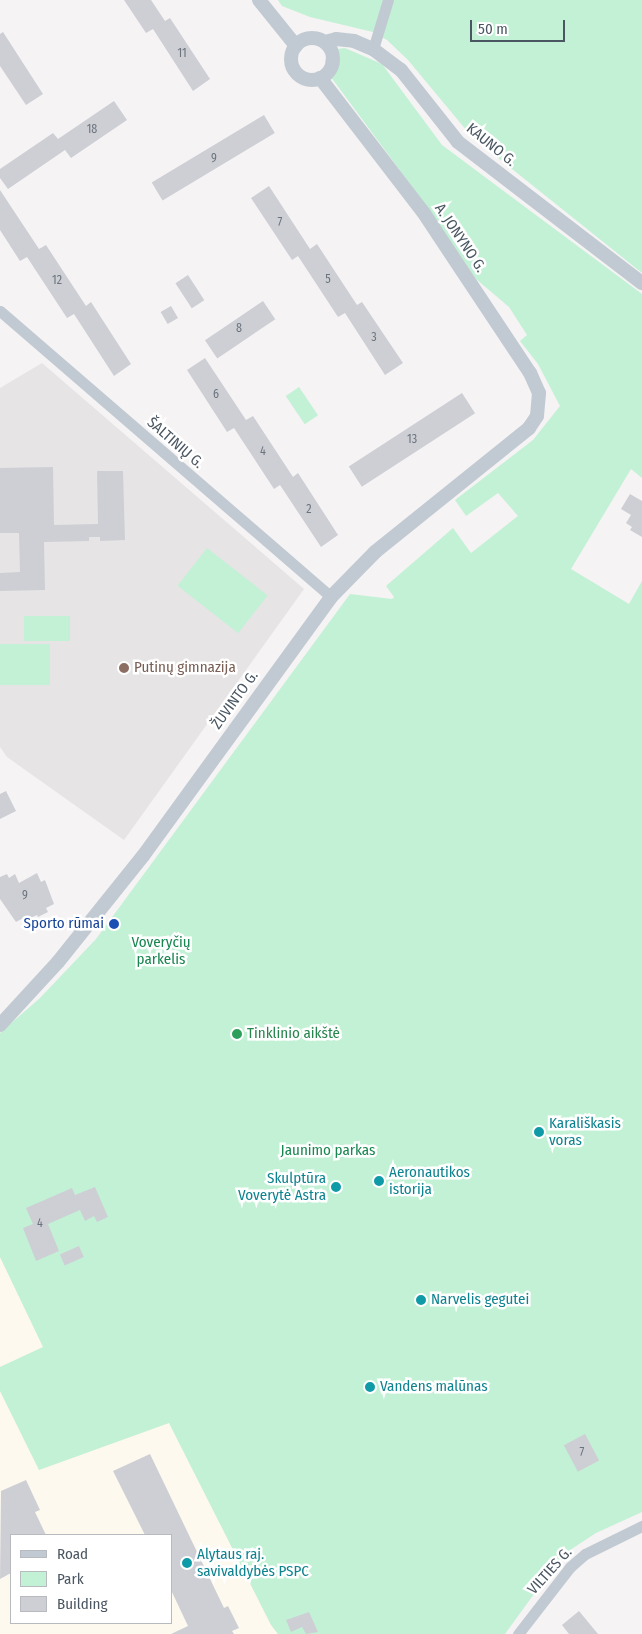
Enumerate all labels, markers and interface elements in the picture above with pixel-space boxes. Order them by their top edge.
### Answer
scale bar [472,10,567,42]
text: 50 m [478,20,508,38]
house number: 11 [177,47,187,61]
street label: KAUNO G. [463,120,519,170]
house number: 18 [87,123,97,137]
house number: 9 [211,152,217,166]
street label: A. JONYNO G. [431,200,489,276]
house number: 7 [278,216,282,230]
house number: 5 [325,273,331,287]
house number: 12 [52,274,62,288]
house number: 8 [236,322,242,336]
house number: 3 [371,331,377,345]
house number: 6 [213,388,219,402]
street label: ŠALTINIŲ G. [143,414,207,472]
house number: 13 [407,433,417,447]
house number: 4 [260,445,266,459]
house number: 2 [306,503,312,517]
place label: Putinų gimnazija [134,659,236,677]
marker: Putinų gimnazija [118,662,130,674]
street label: ŽUVINTO G. [208,667,262,733]
house number: 9 [22,889,28,903]
place label: Sporto rūmai [24,915,104,933]
marker: Sporto rūmai [108,918,120,930]
park label: Voveryčių parkelis [131,933,191,968]
place label: Tinklinio aikštė [247,1025,340,1043]
marker: Tinklinio aikštė [231,1028,243,1040]
place label: Karališkasis voras [549,1114,621,1149]
marker: Karališkasis voras [533,1126,545,1138]
park label: Jaunimo parkas [281,1142,375,1160]
place label: Aeronautikos istorija [389,1163,470,1198]
place label: Skulptūra Voverytė Astra [238,1169,326,1204]
marker: Aeronautikos istorija [373,1175,385,1187]
marker: Skulptūra Voverytė Astra [330,1181,342,1193]
house number: 4 [37,1217,43,1231]
place label: Narvelis gegutei [431,1291,529,1309]
marker: Narvelis gegutei [415,1294,427,1306]
place label: Vandens malūnas [380,1378,488,1396]
marker: Vandens malūnas [364,1381,376,1393]
house number: 7 [580,1446,584,1460]
legend [10,1534,172,1624]
street label: VILTIES G. [524,1544,576,1598]
text: Road [57,1545,88,1563]
place label: Alytaus raj. savivaldybės PSPC [197,1545,309,1580]
marker: Alytaus raj. savivaldybės PSPC [181,1557,193,1569]
text: Park [57,1570,84,1588]
text: Building [57,1595,108,1613]

